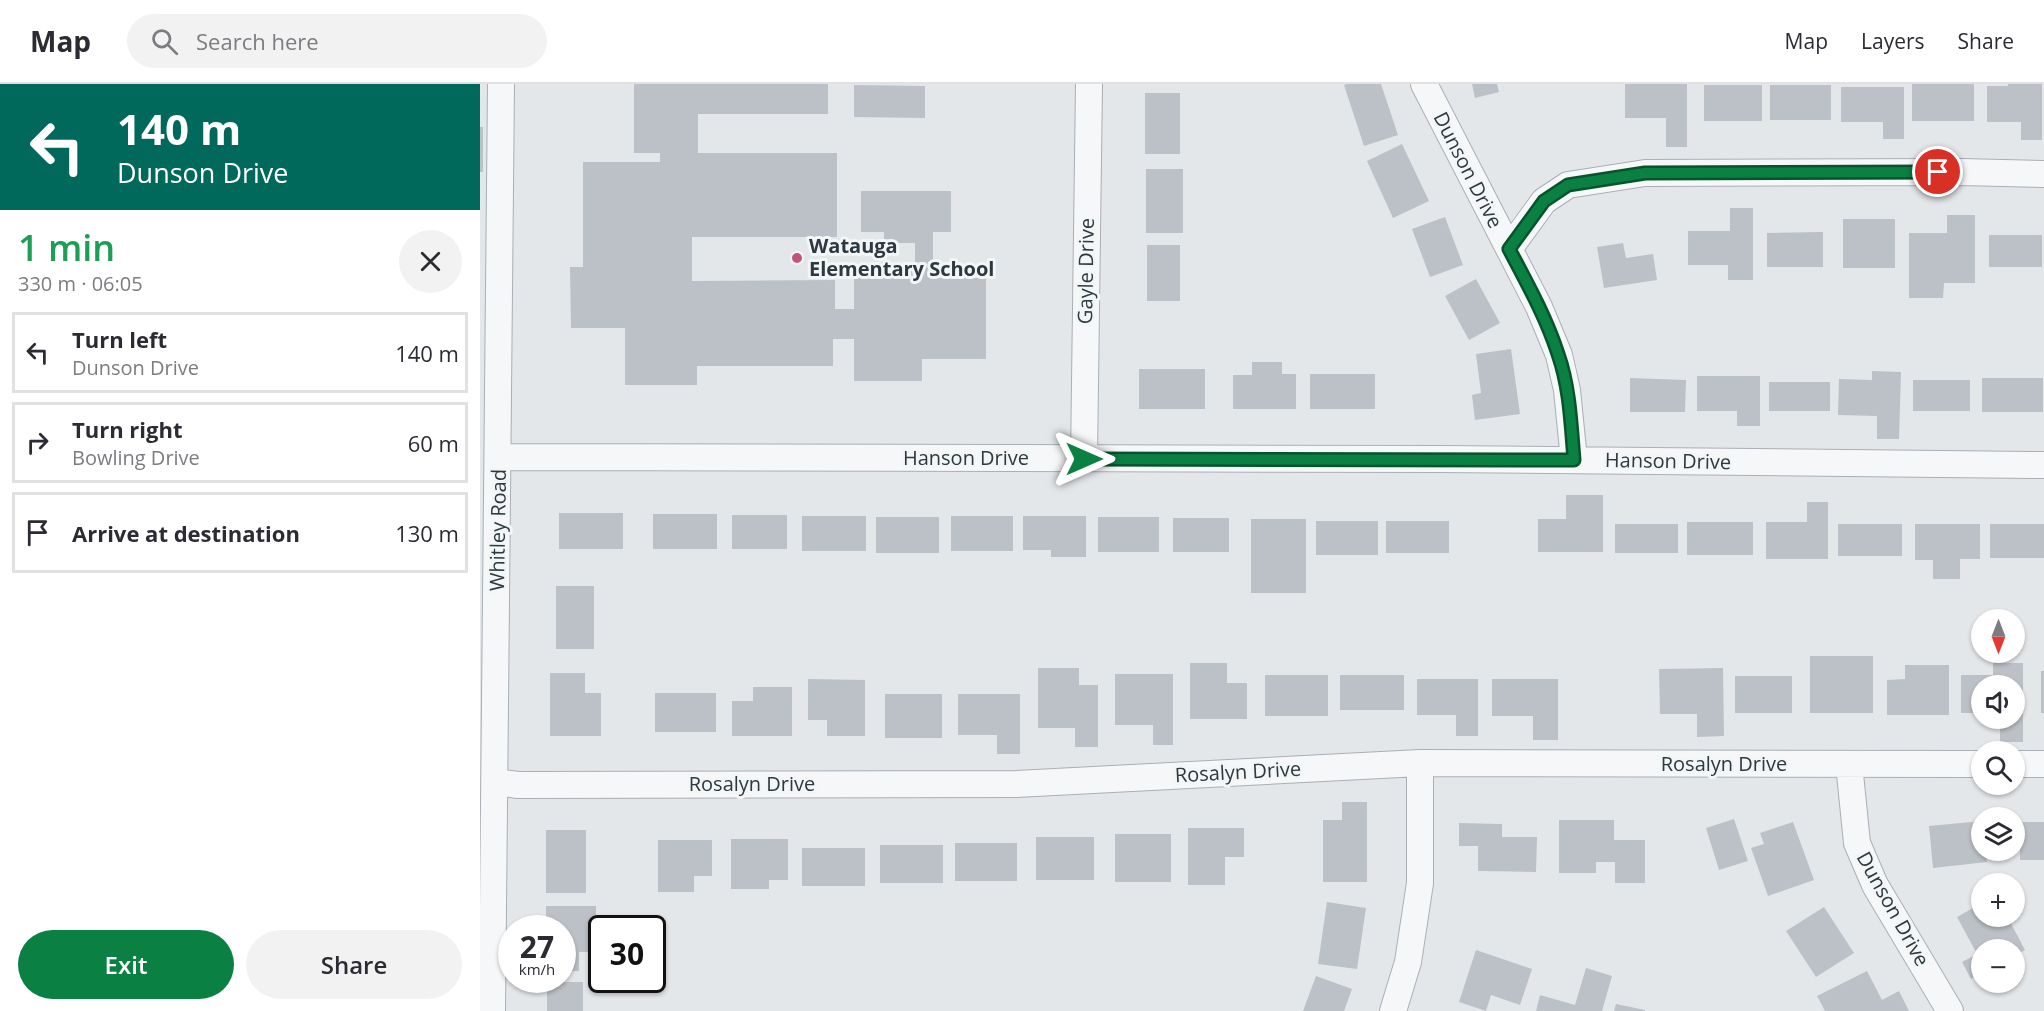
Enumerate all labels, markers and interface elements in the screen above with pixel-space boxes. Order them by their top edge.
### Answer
search box [127,14,547,68]
text: Map [30,22,91,60]
icon: search [148,25,181,58]
text: Search here [196,26,319,56]
text: Map [1785,27,1828,55]
text: Layers [1861,27,1925,55]
text: Share [1958,27,2014,55]
text: 140 m [117,100,241,157]
street label: Dunson Drive [1428,107,1509,232]
icon: left [18,108,96,186]
pin [1912,146,1963,197]
text: Dunson Drive [117,154,288,191]
icon: arrive [1921,155,1954,188]
street label: Gayle Drive [1071,218,1100,324]
text: 1 min [18,223,115,272]
button: close [399,230,462,293]
place label: Watauga Elementary School [809,232,994,282]
marker: Watauga Elementary School [790,251,804,265]
text: 330 m · 06:05 [18,270,143,297]
text: Turn left [72,324,167,354]
icon: left [21,336,54,369]
text: 140 m [395,338,459,368]
text: Dunson Drive [72,354,199,381]
text: Turn right [72,414,183,444]
icon: right [21,426,54,459]
position arrow [1052,427,1116,491]
text: 60 m [408,428,459,458]
text: Bowling Drive [72,444,200,471]
street label: Hanson Drive [903,444,1029,471]
street label: Hanson Drive [1605,446,1731,475]
street label: Whitley Road [483,469,512,591]
icon: arrive [21,516,54,549]
text: Arrive at destination [72,518,300,548]
text: 130 m [395,518,459,548]
north arrow [1971,609,2025,663]
map controls [1971,609,2025,993]
button: sound [1971,675,2025,729]
button: search [1971,741,2025,795]
street label: Rosalyn Drive [1661,750,1787,777]
street label: Rosalyn Drive [1174,755,1302,788]
street label: Rosalyn Drive [689,770,815,797]
button: layers [1971,807,2025,861]
street label: Dunson Drive [1851,847,1936,971]
button: + [1971,873,2025,927]
speed limit sign: 30 [588,915,666,993]
text: 27 [520,926,554,967]
button: Exit [18,930,234,999]
button: Share [246,930,462,999]
button: − [1971,939,2025,993]
text: km/h [519,959,555,979]

